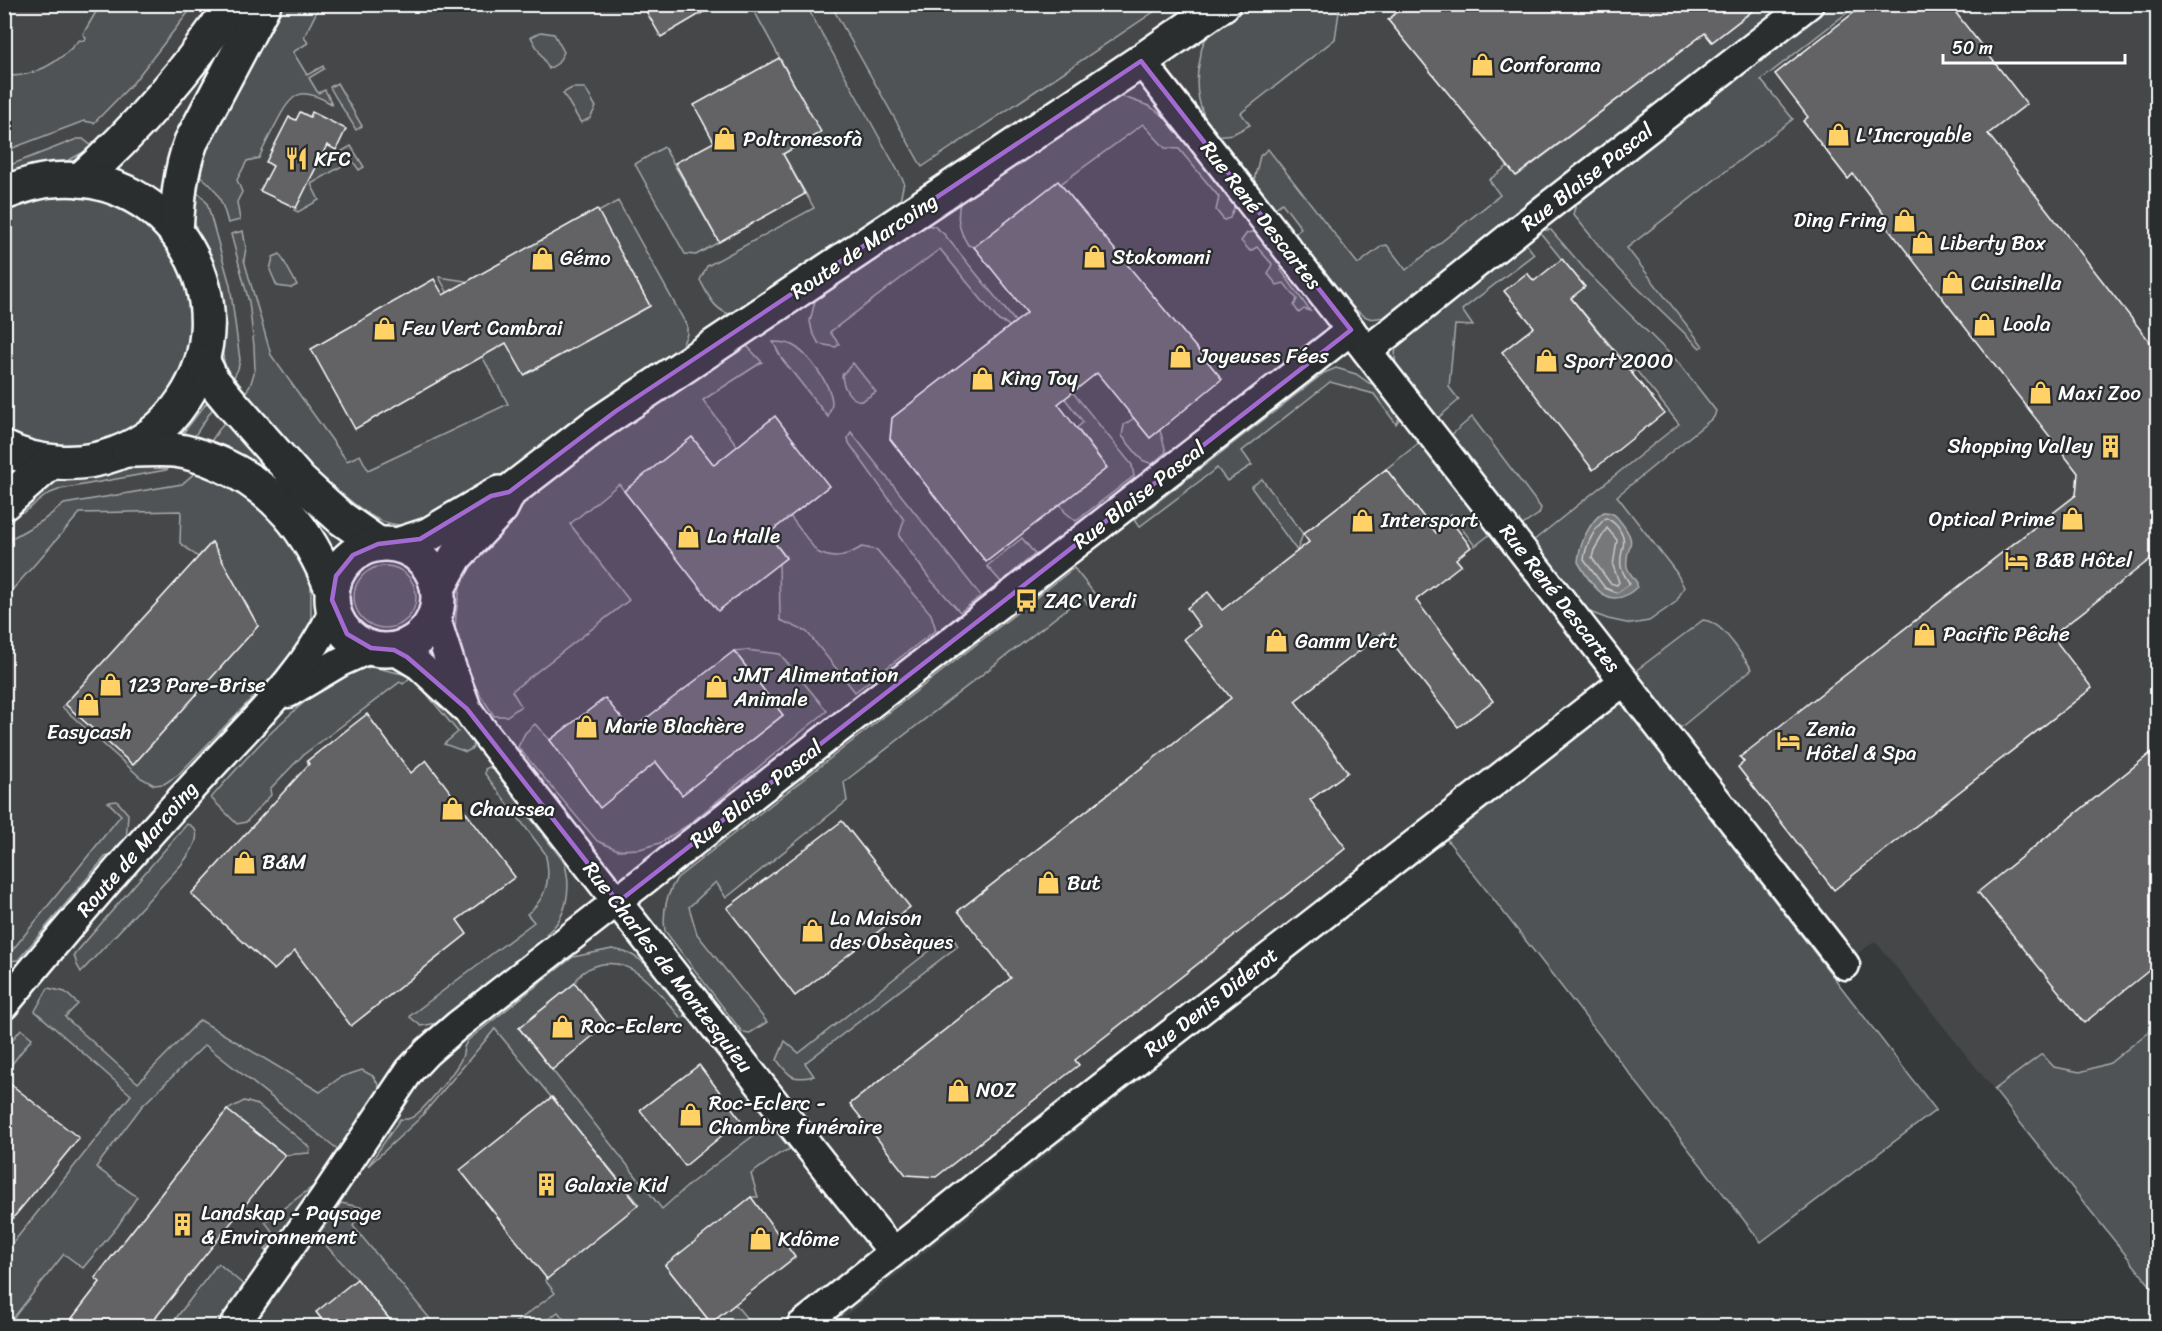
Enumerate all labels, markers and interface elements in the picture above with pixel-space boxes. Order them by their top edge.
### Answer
scale bar [1943,27,2124,65]
text: 50 m [1952,32,1993,64]
place label: Conforama [1500,46,1601,84]
shop icon: Conforama [1469,52,1495,78]
street label: Rue Blaise Pascal [1512,112,1663,241]
place label: L'Incroyable [1856,116,1972,154]
place label: Poltronesofà [743,120,863,158]
shop icon: L'Incroyable [1825,122,1851,148]
shop icon: Poltronesofà [712,126,738,152]
street label: Rue René Descartes [1190,132,1332,298]
place label: KFC [314,140,351,178]
restaurant icon: KFC [283,146,309,172]
street label: Route de Marcoing [782,182,946,310]
place label: Ding Fring [1793,201,1887,239]
shop icon: Ding Fring [1892,207,1918,233]
place label: Liberty Box [1940,224,2046,262]
shop icon: Liberty Box [1909,230,1935,256]
place label: Stokomani [1112,238,1212,276]
place label: Gémo [560,239,611,277]
shop icon: Stokomani [1081,244,1107,270]
shop icon: Gémo [529,245,555,271]
place label: Cuisinella [1971,264,2062,302]
shop icon: Cuisinella [1940,270,1966,296]
place label: Loola [2003,305,2051,343]
place label: Feu Vert Cambrai [402,309,564,347]
shop icon: Loola [1972,311,1998,337]
shop icon: Feu Vert Cambrai [371,315,397,341]
place label: Joyeuses Fées [1197,337,1329,375]
place label: Sport 2000 [1564,342,1673,380]
shop icon: Joyeuses Fées [1167,343,1193,369]
shop icon: Sport 2000 [1533,348,1559,374]
place label: King Toy [1001,359,1078,397]
shop icon: King Toy [970,365,996,391]
place label: Maxi Zoo [2058,374,2141,412]
shop icon: Maxi Zoo [2027,380,2053,406]
place label: Shopping Valley [1948,427,2093,465]
street label: Rue Blaise Pascal [1064,430,1215,559]
building icon: Shopping Valley [2098,433,2124,459]
place label: Optical Prime [1929,500,2055,538]
place label: Intersport [1380,501,1478,539]
shop icon: Optical Prime [2060,506,2086,532]
shop icon: Intersport [1350,507,1376,533]
street label: Rue René Descartes [1489,515,1631,681]
place label: La Halle [707,517,780,555]
shop icon: La Halle [676,523,702,549]
place label: B&B Hôtel [2035,541,2133,579]
hotel icon: B&B Hôtel [2004,547,2030,573]
place label: ZAC Verdi [1044,582,1137,620]
bus stop icon: ZAC Verdi [1013,588,1039,614]
place label: Pacific Pêche [1943,615,2070,653]
shop icon: Pacific Pêche [1912,621,1938,647]
place label: Gamm Vert [1295,622,1397,660]
shop icon: Gamm Vert [1264,628,1290,654]
place label: JMT Alimentation Animale [733,656,898,718]
place label: 123 Pare-Brise [128,666,266,704]
shop icon: 123 Pare-Brise [97,672,123,698]
shop icon: JMT Alimentation Animale [703,674,729,700]
shop icon: Easycash [76,691,102,717]
place label: Marie Blachère [605,707,745,745]
place label: Zenia Hôtel & Spa [1806,710,1917,772]
place label: Easycash [47,713,131,751]
shop icon: Marie Blachère [574,713,600,739]
hotel icon: Zenia Hôtel & Spa [1775,728,1801,754]
street label: Rue Blaise Pascal [681,729,832,858]
street label: Route de Marcoing [66,772,208,926]
place label: Chaussea [470,790,555,828]
shop icon: Chaussea [439,796,465,822]
place label: B&M [262,843,307,881]
shop icon: B&M [231,849,257,875]
street label: Rue Charles de Montesquieu [573,853,764,1082]
place label: But [1067,864,1101,902]
shop icon: But [1036,870,1062,896]
place label: La Maison des Obsèques [830,899,954,961]
shop icon: La Maison des Obsèques [799,917,825,943]
street label: Rue Denis Diderot [1135,937,1287,1067]
place label: Roc-Eclerc [581,1007,683,1045]
shop icon: Roc-Eclerc [550,1013,576,1039]
place label: NOZ [976,1071,1016,1109]
shop icon: NOZ [945,1077,971,1103]
place label: Roc-Eclerc - Chambre funéraire [709,1084,882,1146]
shop icon: Roc-Eclerc - Chambre funéraire [678,1102,704,1128]
place label: Galaxie Kid [565,1166,669,1204]
building icon: Galaxie Kid [534,1172,560,1198]
place label: Landskap - Paysage & Environnement [201,1194,382,1256]
building icon: Landskap - Paysage & Environnement [170,1212,196,1238]
place label: Kdôme [778,1220,840,1258]
shop icon: Kdôme [747,1226,773,1252]

